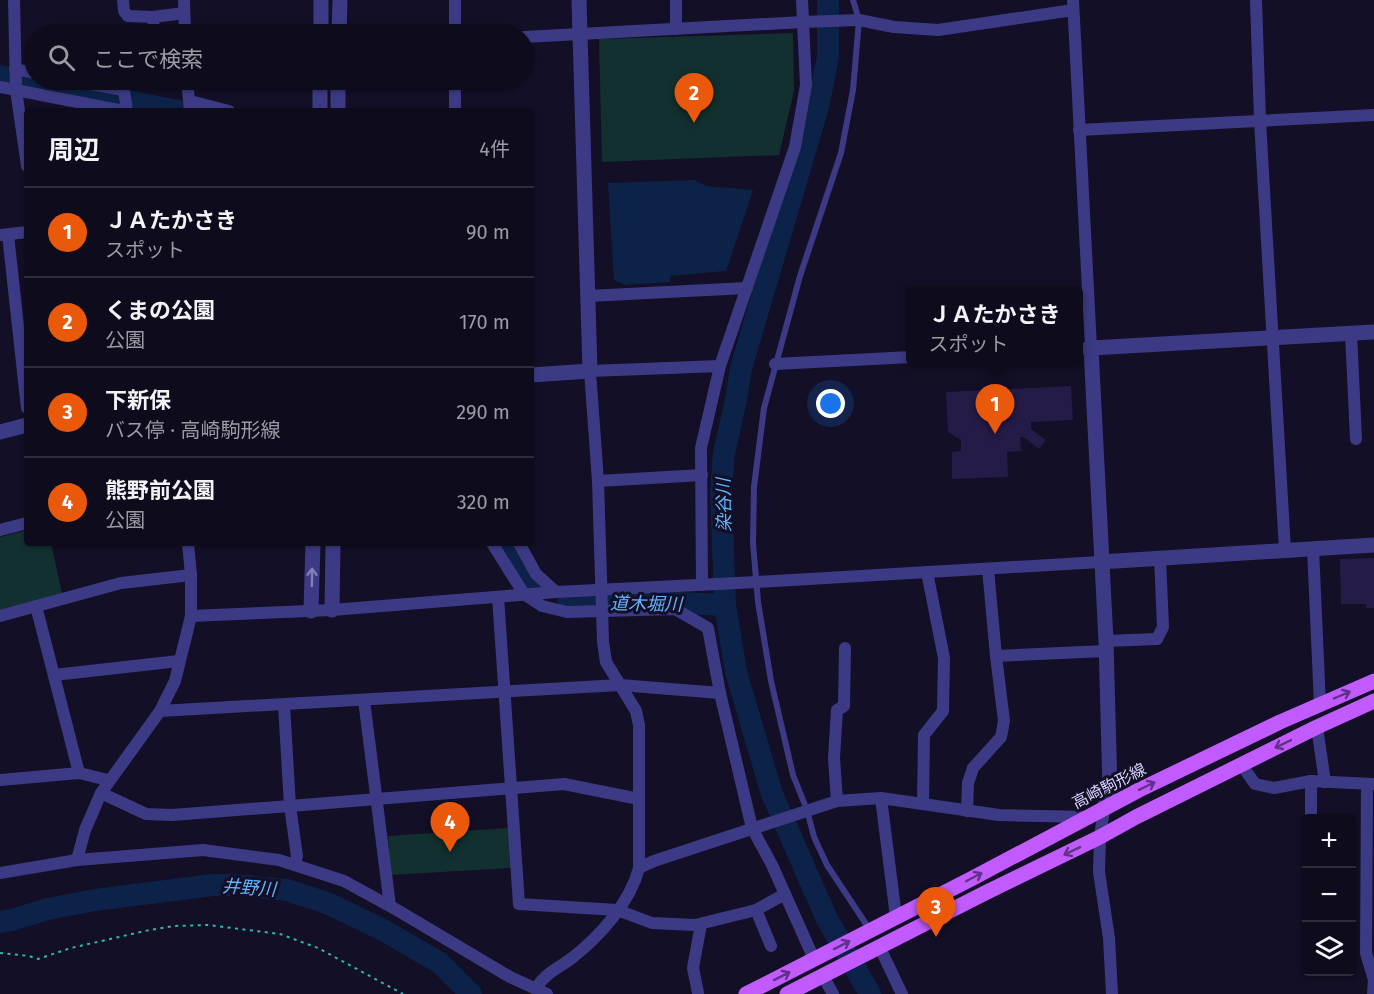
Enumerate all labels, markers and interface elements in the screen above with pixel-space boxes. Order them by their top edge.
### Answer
search box [24,24,534,90]
icon: search [45,41,78,74]
text: ここで検索 [93,46,203,73]
pin: 2 [674,74,714,123]
text: 周辺 [48,135,100,166]
text: 4件 [479,137,510,161]
text: ＪＡたかさき [105,207,237,234]
text: 1 [63,220,72,244]
text: 90 m [466,220,510,244]
text: スポット [105,238,185,262]
popup [906,287,1083,365]
text: くまの公園 [105,297,215,324]
text: ＪＡたかさき [928,301,1061,328]
text: 2 [62,310,73,334]
text: 170 m [459,310,510,334]
text: 公園 [105,328,145,352]
text: スポット [928,332,1008,356]
pin: 1 [976,384,1014,434]
text: 下新保 [105,387,171,414]
your location [816,389,845,418]
text: 3 [62,400,73,424]
text: 290 m [456,400,510,424]
text: バス停 · 高崎駒形線 [105,418,280,442]
water label: 染谷川 [712,476,735,532]
text: 熊野前公園 [105,477,215,504]
text: 4 [62,490,73,514]
text: 320 m [457,490,510,514]
text: 公園 [105,508,145,532]
one-way arrow [306,568,318,588]
water label: 道木堀川 [610,592,684,616]
one-way arrow [1333,689,1351,700]
one-way arrow [1274,738,1292,750]
street label: 高崎駒形線 [1069,759,1149,813]
one-way arrow [1137,780,1155,792]
pin: 4 [430,802,470,852]
map controls [1302,814,1356,976]
button: + [1302,814,1356,868]
one-way arrow [1063,846,1081,858]
button: − [1302,868,1356,922]
one-way arrow [965,871,983,882]
water label: 井野川 [221,875,279,901]
pin: 3 [916,888,956,937]
button: layers [1302,922,1356,976]
one-way arrow [833,939,850,951]
one-way arrow [773,969,791,981]

